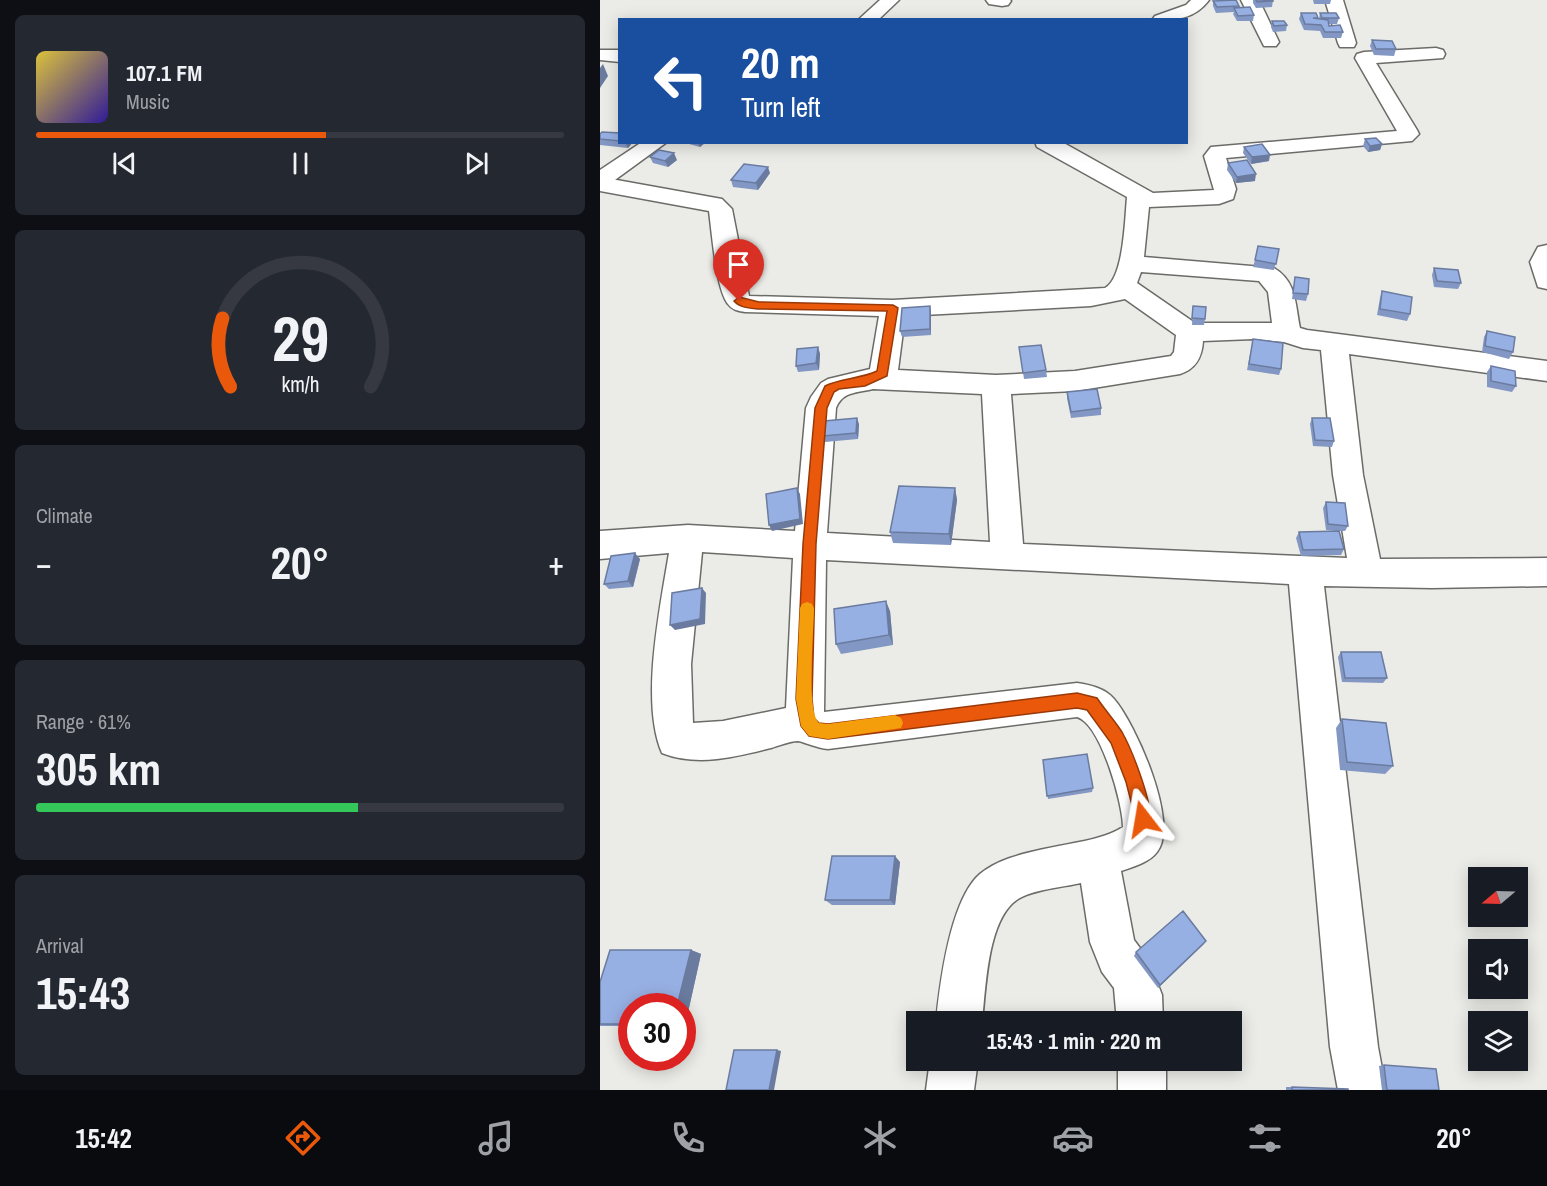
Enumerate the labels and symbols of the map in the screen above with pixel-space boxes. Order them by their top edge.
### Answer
pin [713,239,764,301]
position arrow [1111,787,1175,851]
north arrow [1468,867,1528,927]
speed limit sign: 30 [618,993,696,1071]

